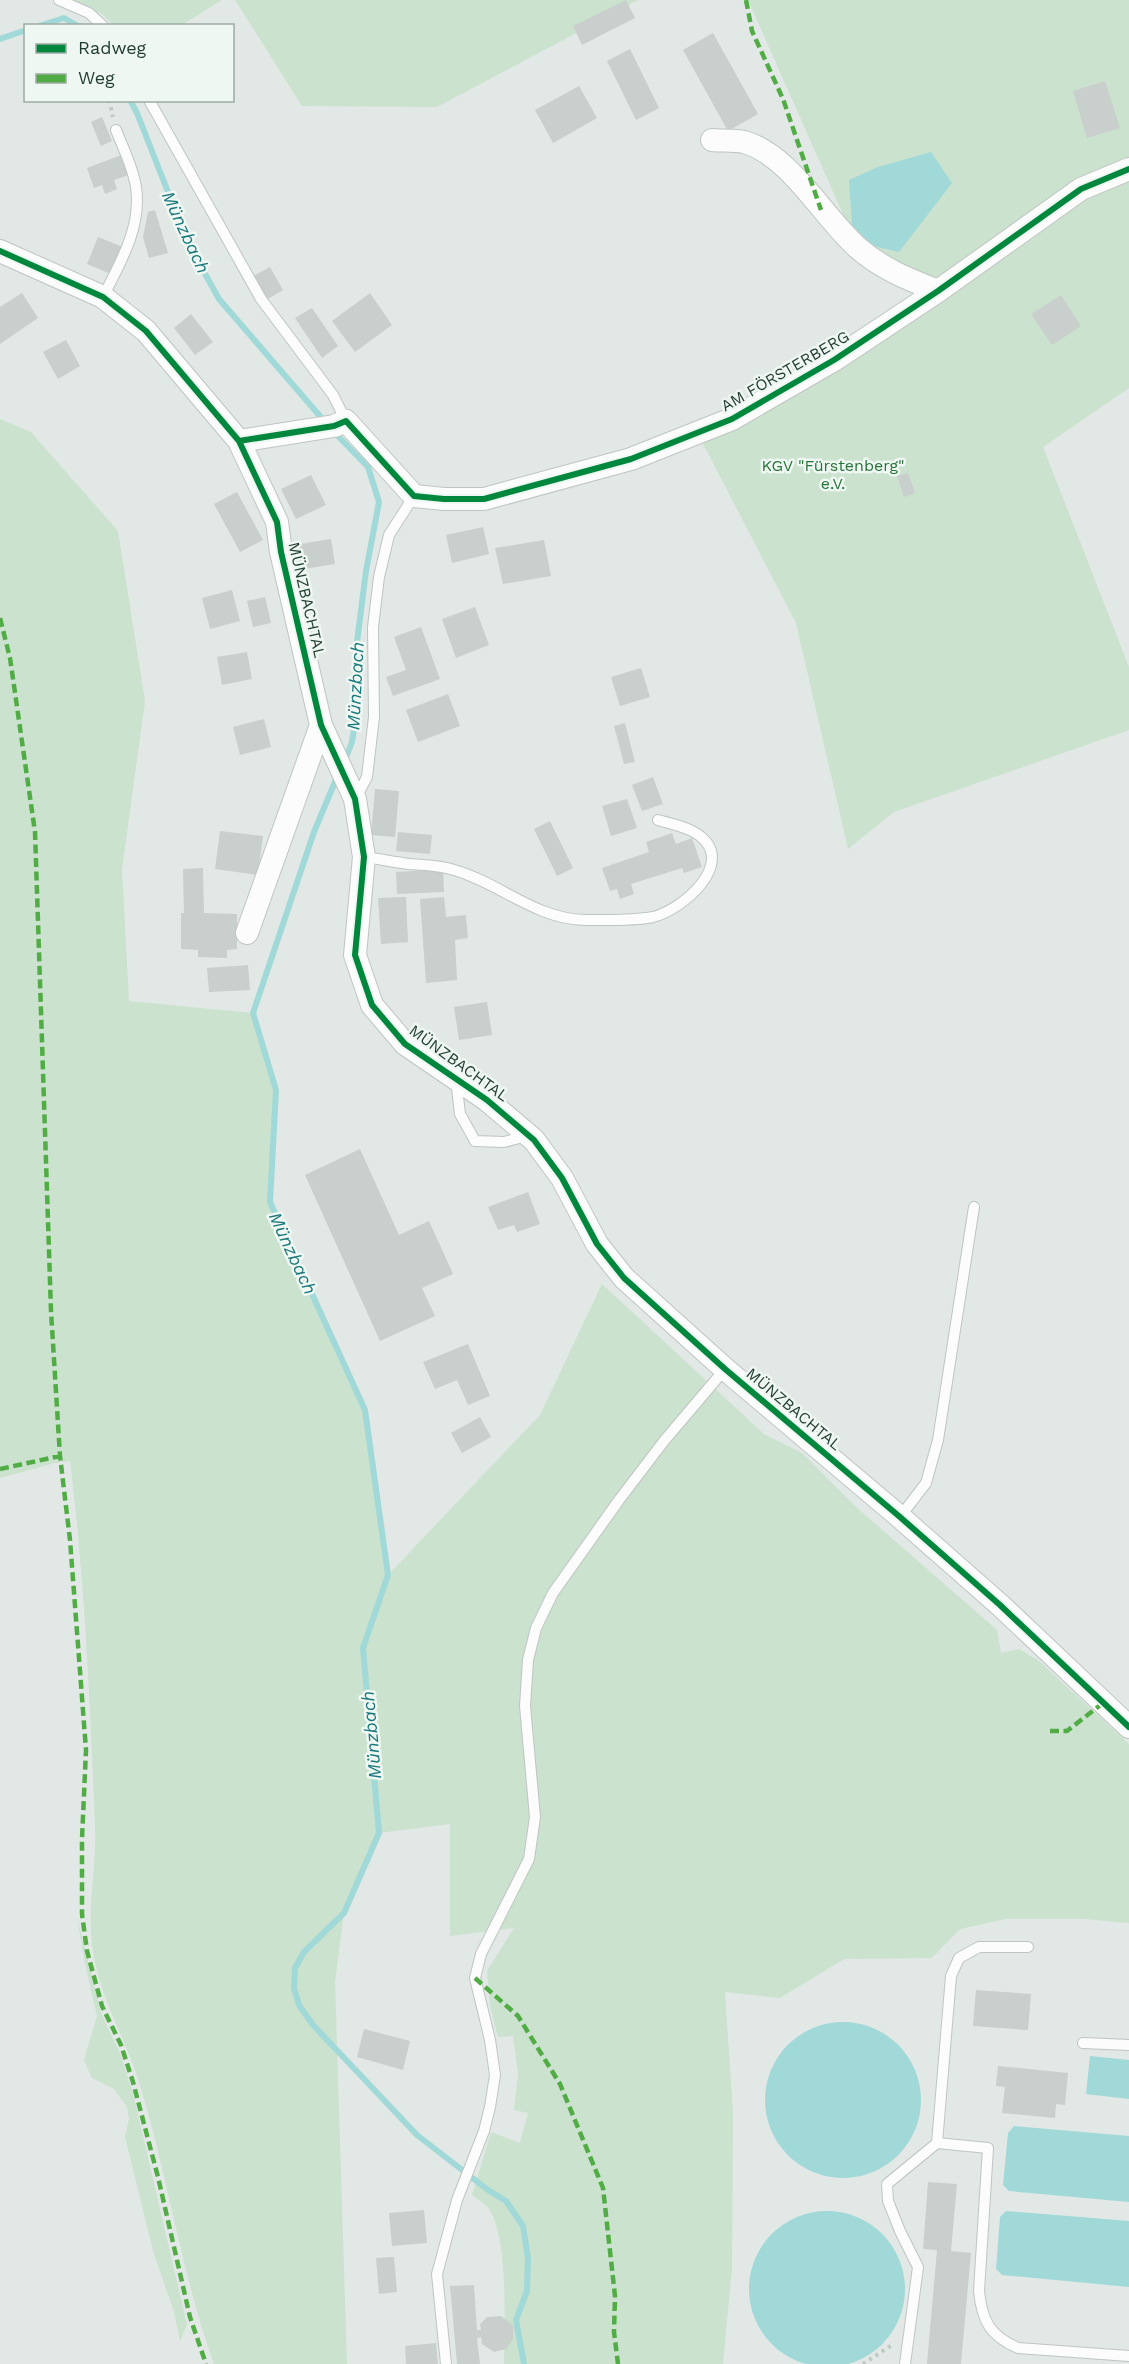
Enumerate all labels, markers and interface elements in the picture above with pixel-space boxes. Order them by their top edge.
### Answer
legend [24,24,234,102]
text: Radweg [78,37,147,58]
text: Weg [78,67,115,88]
water label: Münzbach [158,187,214,277]
street label: AM FÖRSTERBERG [717,327,853,415]
park label: KGV "Fürstenberg" e.V. [761,456,905,493]
street label: MÜNZBACHTAL [284,540,330,660]
water label: Münzbach [342,641,368,731]
street label: MÜNZBACHTAL [406,1021,513,1106]
water label: Münzbach [265,1208,321,1298]
street label: MÜNZBACHTAL [743,1364,846,1455]
water label: Münzbach [357,1690,385,1780]

